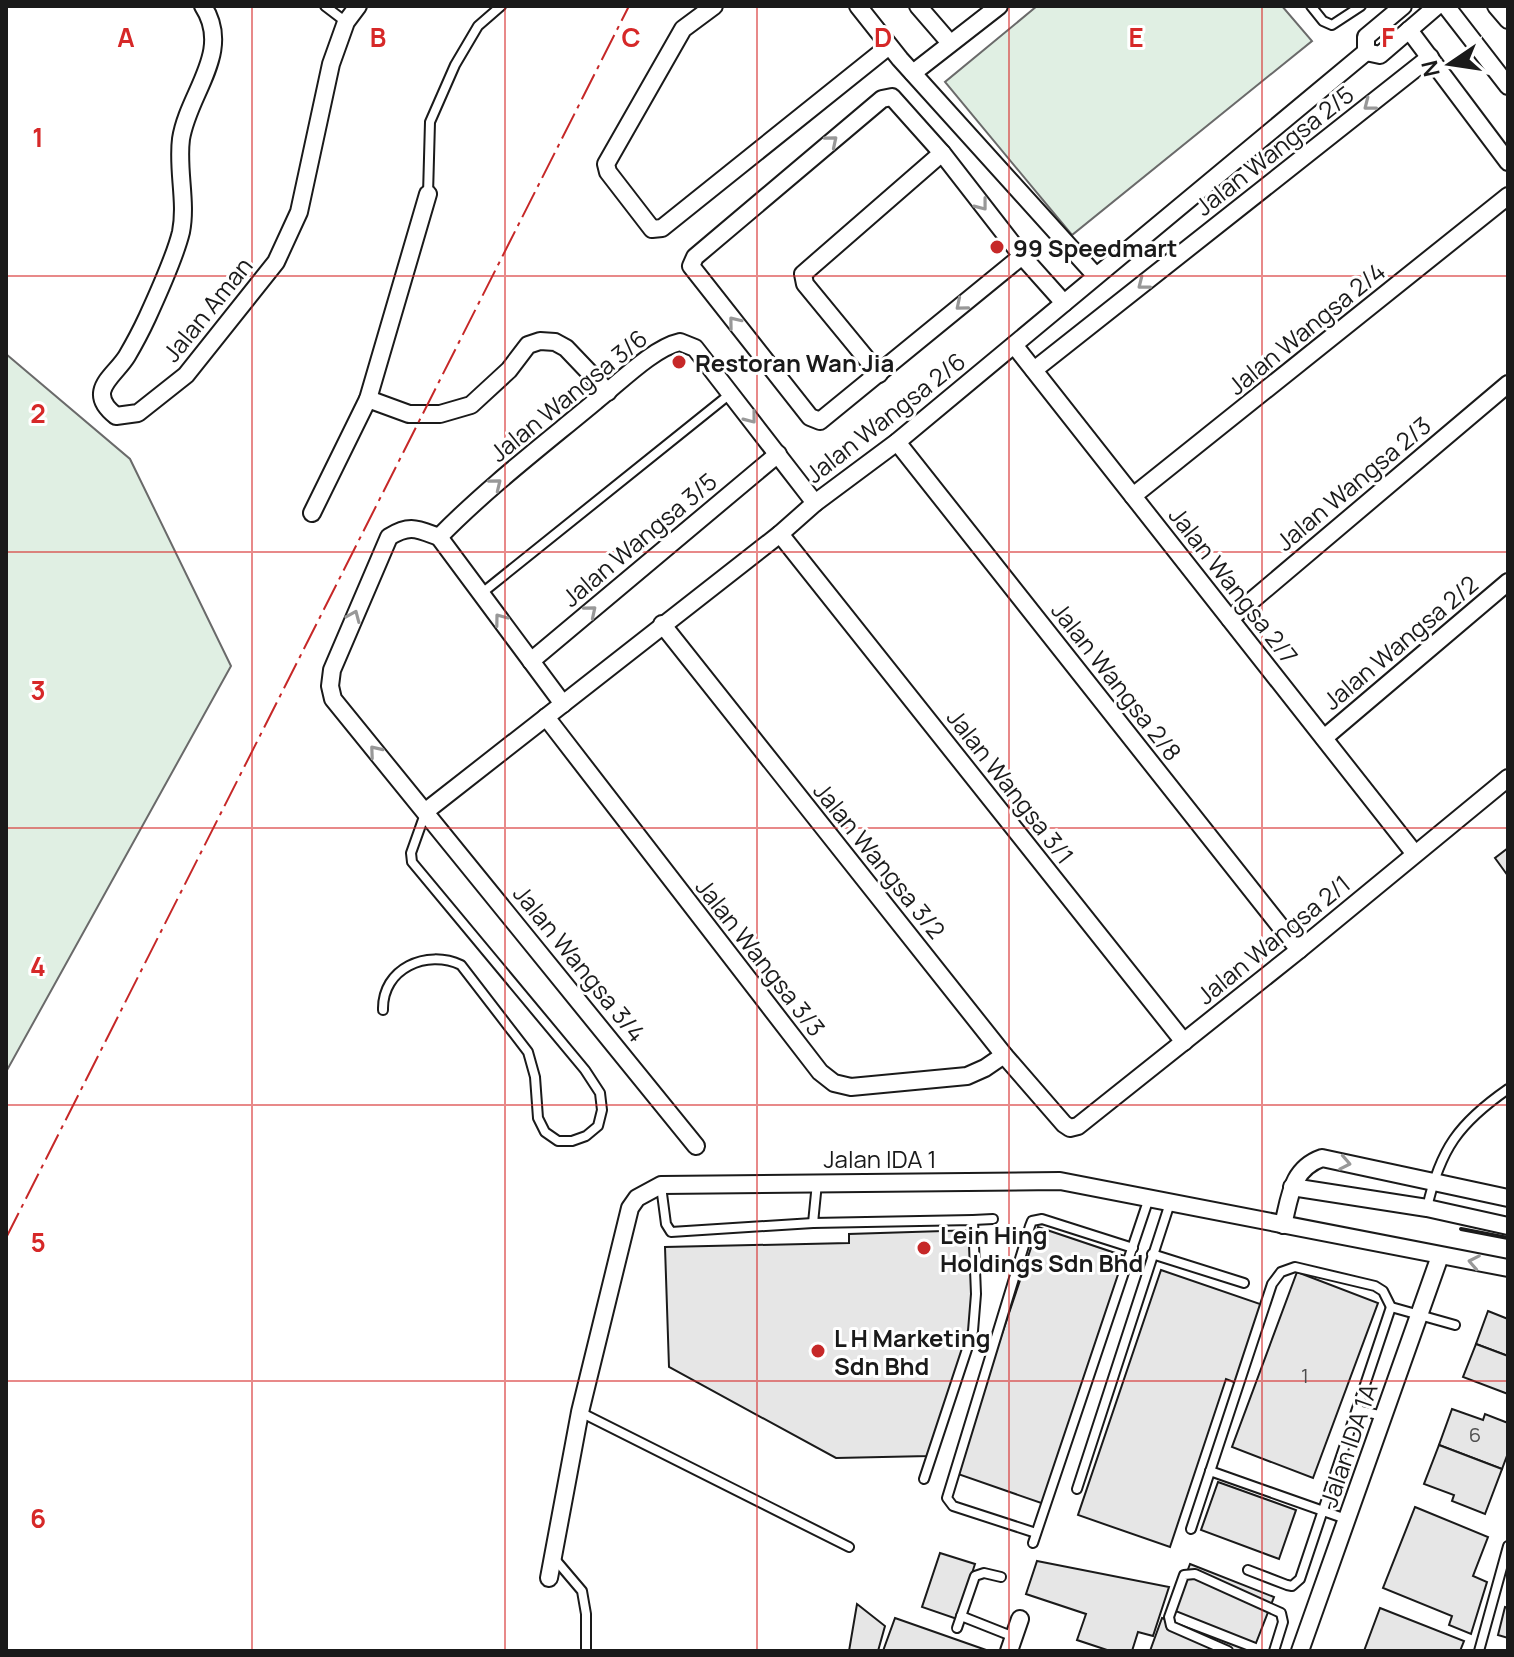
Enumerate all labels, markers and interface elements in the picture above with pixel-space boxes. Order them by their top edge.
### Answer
text: A [117,19,135,55]
text: B [370,19,386,55]
text: C [621,19,641,55]
text: D [874,19,892,55]
text: E [1128,19,1144,55]
text: F [1381,19,1395,55]
north arrow [1410,24,1490,104]
text: N [1414,57,1447,80]
street label: Jalan Wangsa 2/5 [1188,78,1360,222]
one-way arrow [1364,95,1378,110]
text: 1 [32,119,44,155]
one-way arrow [823,136,838,151]
one-way arrow [972,196,986,210]
place label: 99 Speedmart [1013,231,1177,264]
marker: 99 Speedmart [988,238,1006,256]
street label: Jalan Aman [155,250,259,368]
street label: Jalan Wangsa 2/4 [1220,254,1392,402]
one-way arrow [1138,274,1152,289]
one-way arrow [956,296,971,310]
one-way arrow [729,317,744,331]
street label: Jalan Wangsa 3/6 [482,321,654,469]
street label: Jalan Wangsa 2/6 [798,344,972,490]
place label: Restoran Wan Jia [695,346,894,379]
marker: Restoran Wan Jia [670,353,688,371]
text: 2 [30,395,46,431]
street label: Jalan Wangsa 2/3 [1269,408,1437,558]
one-way arrow [741,409,755,424]
street label: Jalan Wangsa 3/5 [555,464,723,614]
one-way arrow [486,479,501,494]
street label: Jalan Wangsa 2/7 [1162,499,1306,671]
street label: Jalan Wangsa 2/2 [1315,567,1485,717]
street label: Jalan Wangsa 2/8 [1045,595,1189,767]
one-way arrow [582,606,596,621]
one-way arrow [344,610,360,624]
one-way arrow [495,613,509,627]
text: 3 [30,672,46,708]
street label: Jalan Wangsa 3/1 [940,702,1082,870]
one-way arrow [371,746,385,761]
street label: Jalan Wangsa 3/2 [807,775,953,945]
street label: Jalan Wangsa 2/1 [1189,867,1357,1011]
street label: Jalan Wangsa 3/3 [689,871,833,1043]
street label: Jalan Wangsa 3/4 [506,878,654,1048]
text: 4 [30,948,46,984]
street label: Jalan IDA 1 [823,1142,937,1175]
one-way arrow [1338,1153,1351,1170]
place label: Lein Hing Holdings Sdn Bhd [940,1218,1143,1279]
text: 5 [30,1224,46,1260]
marker: Lein Hing Holdings Sdn Bhd [915,1239,933,1257]
one-way arrow [1467,1254,1481,1271]
place label: L H Marketing Sdn Bhd [834,1321,990,1382]
marker: L H Marketing Sdn Bhd [809,1342,827,1360]
house number: 1 [1301,1362,1309,1389]
street label: Jalan IDA 1A [1312,1379,1384,1511]
house number: 6 [1469,1421,1481,1448]
text: 6 [30,1500,46,1536]

